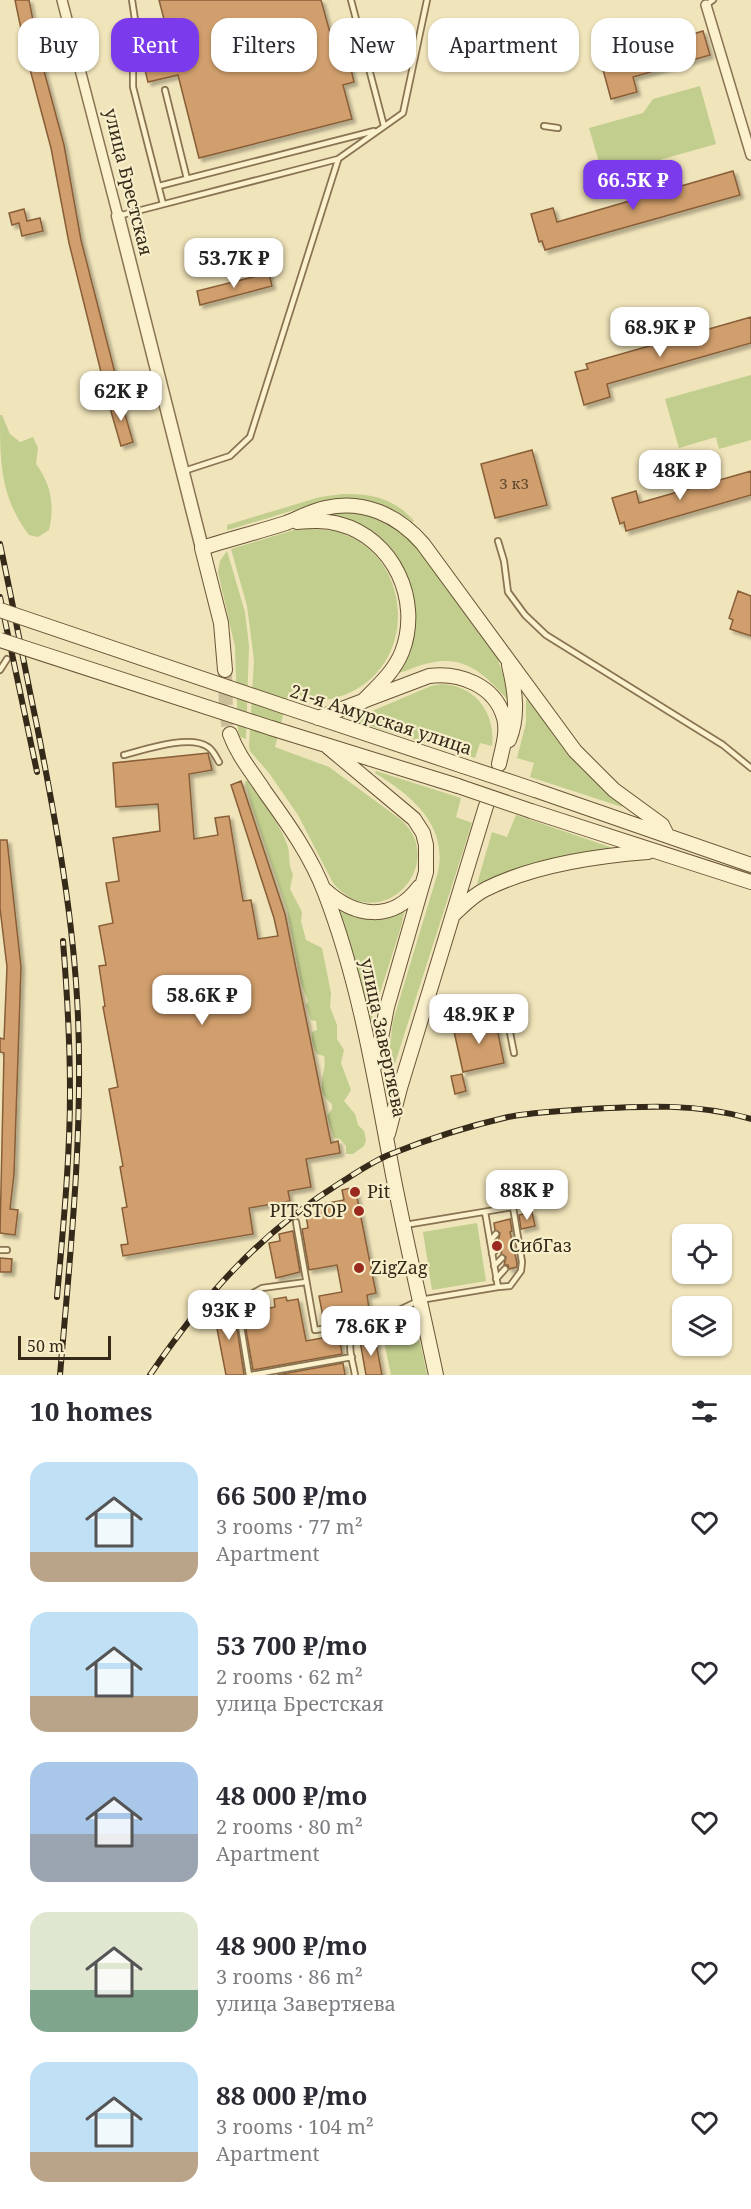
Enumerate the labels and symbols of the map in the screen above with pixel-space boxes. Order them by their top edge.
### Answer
street label: улица Брестская [99,106,159,258]
pin: 66.5K ₽ [578,160,688,211]
pin: 53.7K ₽ [179,238,289,289]
pin: 68.9K ₽ [605,307,715,358]
pin: 62K ₽ [79,371,163,422]
pin: 48K ₽ [638,450,722,501]
house number: 3 к3 [499,473,529,493]
street label: 21-я Амурская улица [287,678,475,760]
street label: улица Завертяева [355,956,413,1119]
pin: 58.6K ₽ [147,975,257,1026]
pin: 48.9K ₽ [424,994,534,1045]
pin: 88K ₽ [485,1170,569,1221]
place label: Pit [367,1179,390,1203]
marker: Pit [348,1185,362,1199]
place label: PIT STOP [269,1198,347,1222]
marker: PIT STOP [352,1204,366,1218]
place label: СибГаз [509,1233,572,1257]
marker: СибГаз [490,1239,504,1253]
place label: ZigZag [371,1255,428,1279]
marker: ZigZag [352,1261,366,1275]
pin: 93K ₽ [187,1290,271,1341]
pin: 78.6K ₽ [316,1306,426,1357]
scale bar [18,1333,111,1360]

